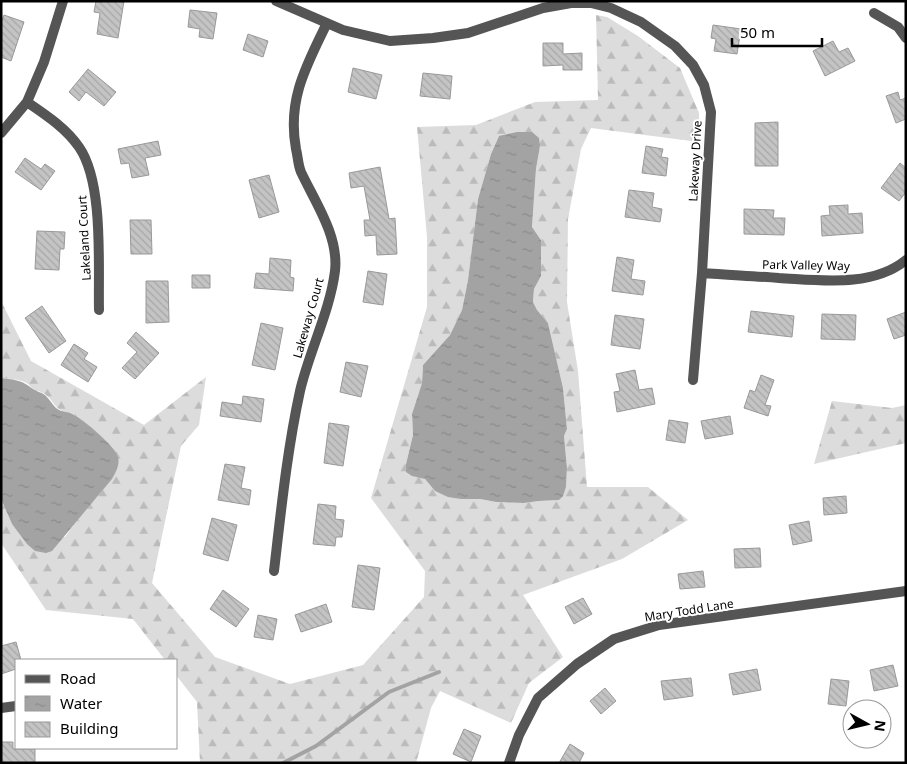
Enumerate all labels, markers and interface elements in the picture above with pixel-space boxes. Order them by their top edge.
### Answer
scale bar [732,15,822,47]
text: 50 m [740,22,775,42]
street label: Lakeway Drive [684,120,706,202]
street label: Lakeland Court [73,194,95,281]
street label: Park Valley Way [762,256,851,274]
street label: Lakeway Court [288,275,328,360]
street label: Mary Todd Lane [643,595,735,625]
legend [15,659,178,749]
text: Road [60,668,96,688]
text: Water [60,693,102,713]
north arrow [842,699,892,749]
text: Building [60,718,118,738]
text: N [870,719,891,733]

